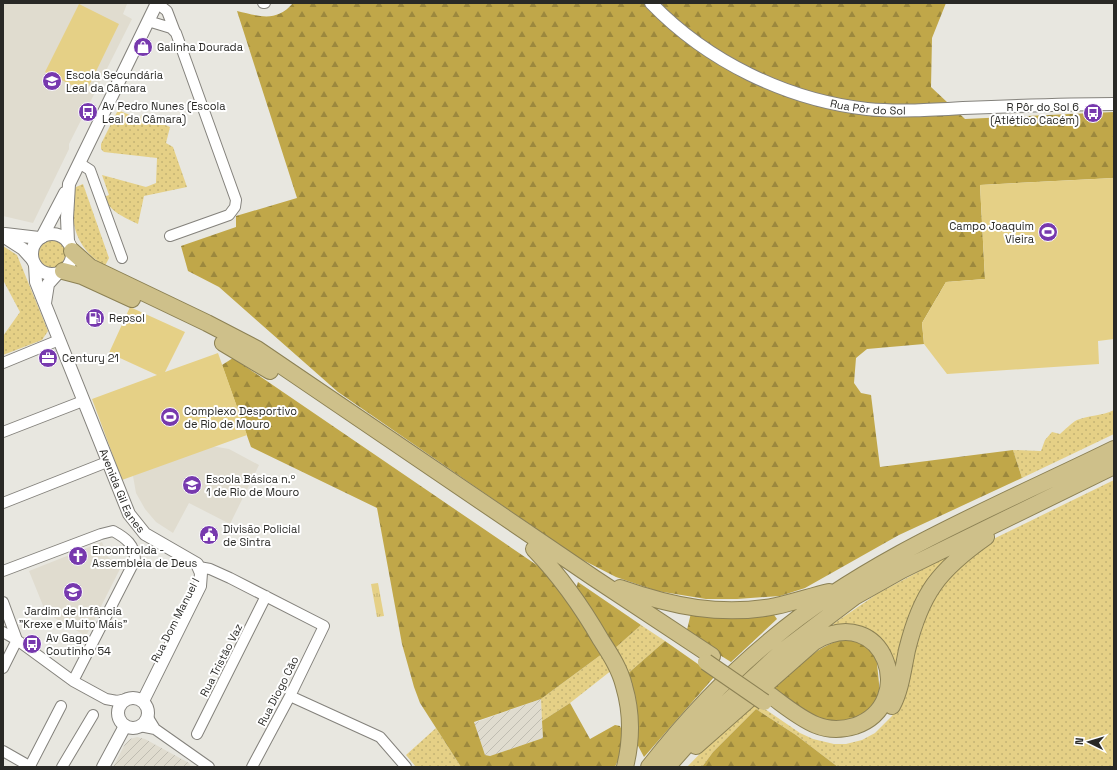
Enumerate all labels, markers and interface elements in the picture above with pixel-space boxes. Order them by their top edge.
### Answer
shop icon: Galinha Dourada [132,36,154,58]
place label: Galinha Dourada [157,40,244,54]
place label: Escola Secundária Leal da Câmara [66,68,164,95]
school or university icon: Escola Secundária Leal da Câmara [41,70,63,92]
street label: Rua Pôr do Sol [829,96,906,118]
place label: Av Pedro Nunes (Escola Leal da Câmara) [102,99,226,126]
place label: R Pôr do Sol 6 (Atlético Cacém) [990,100,1079,127]
bus stop icon: Av Pedro Nunes (Escola Leal da Câmara) [77,101,99,123]
bus stop icon: R Pôr do Sol 6 (Atlético Cacém) [1082,102,1104,124]
place label: Campo Joaquim Vieira [949,219,1035,246]
sports icon: Campo Joaquim Vieira [1037,221,1059,243]
fuel station icon: Repsol [84,307,106,329]
place label: Repsol [109,311,145,325]
office icon: Century 21 [37,347,59,369]
place label: Century 21 [62,351,119,365]
place label: Complexo Desportivo de Rio de Mouro [184,404,297,431]
sports icon: Complexo Desportivo de Rio de Mouro [159,406,181,428]
street label: Avenida Gil Eanes [97,447,148,536]
place label: Escola Básica n.º 1 de Rio de Mouro [206,472,300,499]
school or university icon: Escola Básica n.º 1 de Rio de Mouro [181,474,203,496]
place label: Divisão Policial de Sintra [223,522,300,549]
public building icon: Divisão Policial de Sintra [198,524,220,546]
place label: EncontroIda - Assembleia de Deus [92,543,198,570]
church icon: EncontroIda - Assembleia de Deus [67,545,89,567]
street label: Rua Dom Manuel I [148,575,202,665]
school or university icon: Jardim de Infância "Krexe e Muito Mais" [62,581,84,603]
place label: Jardim de Infância "Krexe e Muito Mais" [19,604,128,631]
street label: Rua Tristão Vaz [197,621,245,699]
place label: Av Gago Coutinho 54 [46,631,111,658]
bus stop icon: Av Gago Coutinho 54 [21,633,43,655]
street label: Rua Diogo Cão [254,654,302,728]
north arrow [1069,722,1109,762]
text: N [1072,737,1086,745]

